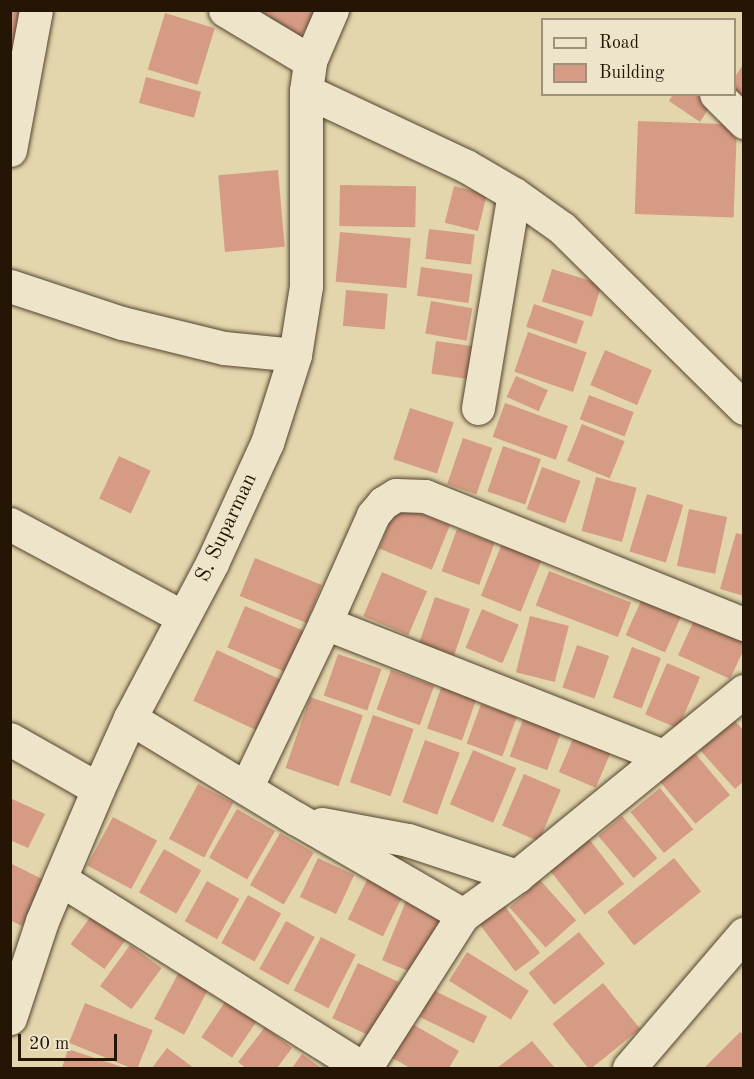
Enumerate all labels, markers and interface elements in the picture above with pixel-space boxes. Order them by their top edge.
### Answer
legend [541,18,736,96]
text: Road [599,34,639,52]
text: Building [599,64,664,82]
street label: S. Suparman [191,470,263,586]
scale bar [21,1022,120,1060]
text: 20 m [29,1035,69,1053]

